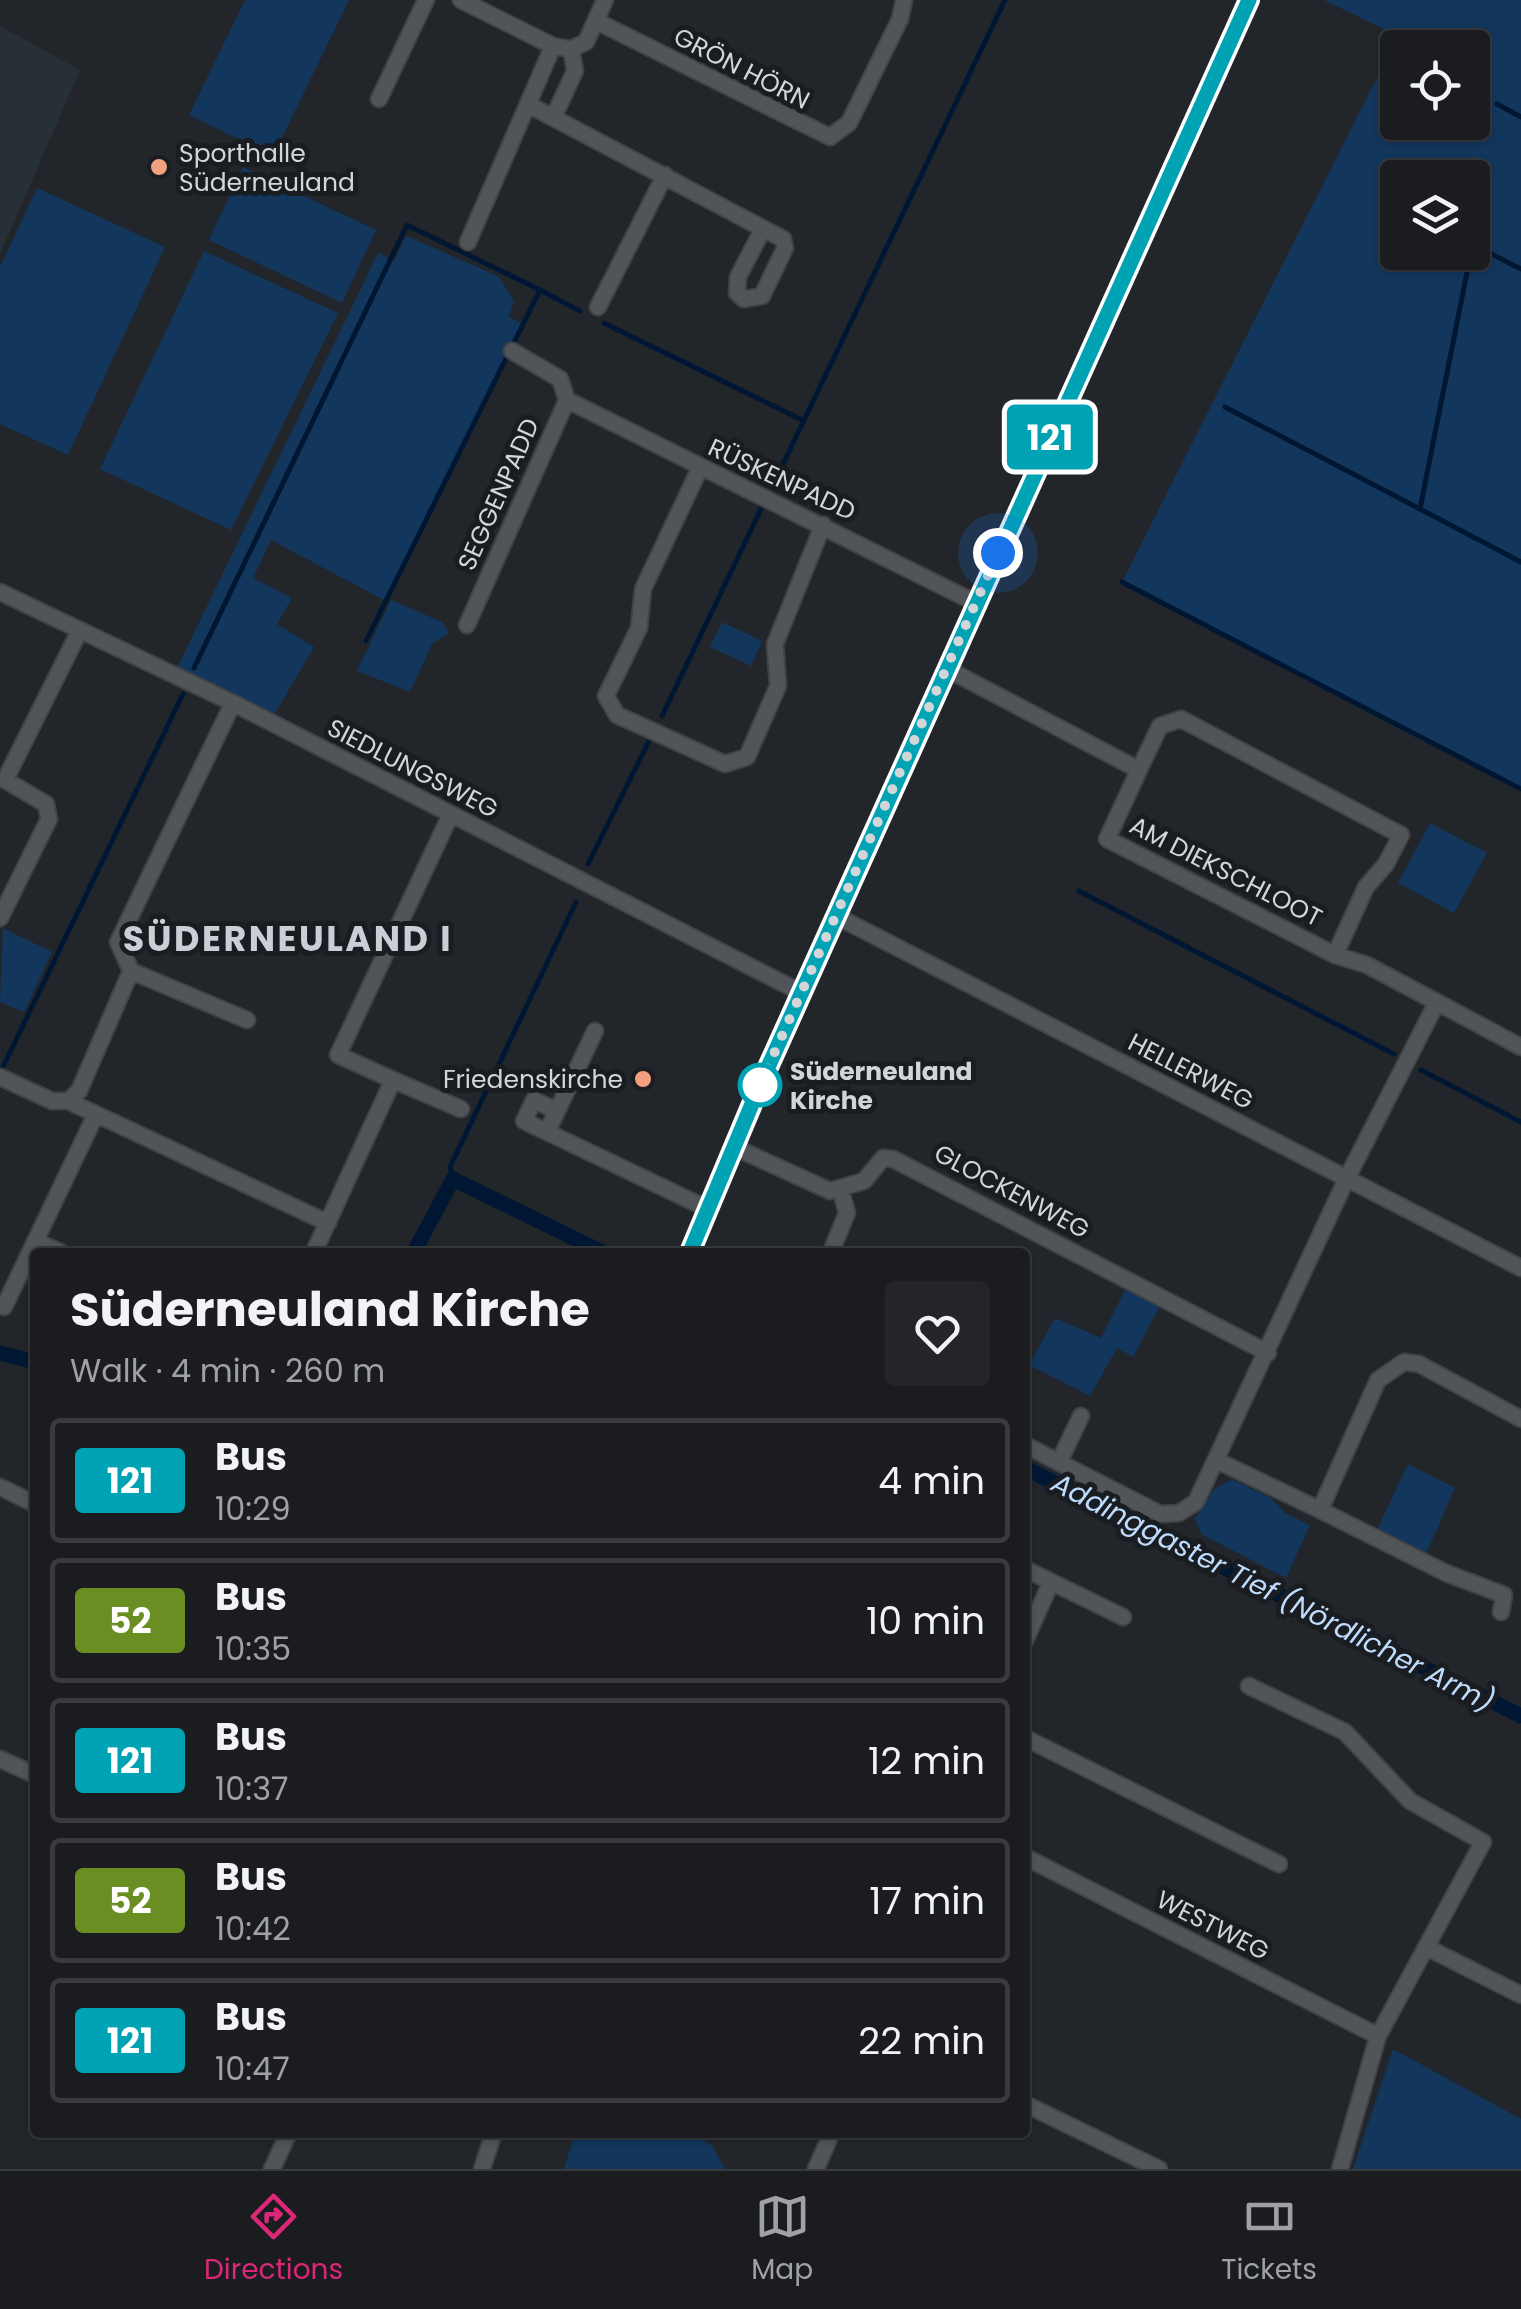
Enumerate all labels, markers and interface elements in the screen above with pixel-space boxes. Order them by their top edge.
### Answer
street label: GRÖN HÖRN [668,19,816,118]
map controls [1380,30,1490,270]
button: locate [1380,30,1490,140]
place label: Sporthalle Süderneuland [179,136,355,200]
marker: Sporthalle Süderneuland [148,156,170,178]
button: layers [1380,160,1490,270]
line badge: 121 [992,404,1108,470]
street label: SEGGENPADD [449,412,548,576]
text: 121 [1027,413,1073,462]
street label: RÜSKENPADD [702,430,861,529]
your location [973,528,1023,578]
street label: SIEDLUNGSWEG [321,710,504,827]
street label: AM DIEKSCHLOOT [1124,808,1328,935]
district label: SÜDERNEULAND I [123,914,453,963]
street label: HELLERWEG [1122,1025,1260,1118]
place label: Süderneuland Kirche [790,1054,973,1118]
place label: Friedenskirche [443,1062,623,1097]
marker: Süderneuland Kirche [739,1064,781,1106]
marker: Friedenskirche [632,1068,654,1090]
street label: GLOCKENWEG [928,1136,1096,1247]
text: Süderneuland Kirche [70,1276,590,1343]
button: heart [885,1281,990,1386]
text: Walk · 4 min · 260 m [70,1348,385,1393]
text: Bus [215,1430,287,1483]
text: 4 min [878,1454,985,1507]
text: 121 [107,1456,153,1505]
water label: Addinggaster Tief (Nördlicher Arm) [1044,1463,1501,1721]
text: 10:29 [215,1486,291,1531]
text: Bus [215,1570,287,1623]
text: 10 min [866,1594,985,1647]
text: 52 [109,1596,151,1645]
text: 10:35 [215,1626,291,1671]
text: Bus [215,1710,287,1763]
text: 12 min [868,1734,985,1787]
text: 121 [107,1736,153,1785]
text: 10:37 [215,1766,288,1811]
text: Bus [215,1850,287,1903]
text: 17 min [869,1874,985,1927]
text: 52 [109,1876,151,1925]
street label: WESTWEG [1150,1882,1275,1969]
text: 10:42 [215,1906,291,1951]
text: Bus [215,1990,287,2043]
text: 22 min [858,2014,985,2067]
text: 121 [107,2016,153,2065]
text: 10:47 [215,2046,290,2091]
tab: Directions [204,2189,343,2291]
tab: Map [751,2189,813,2291]
tab: Tickets [1221,2189,1317,2291]

